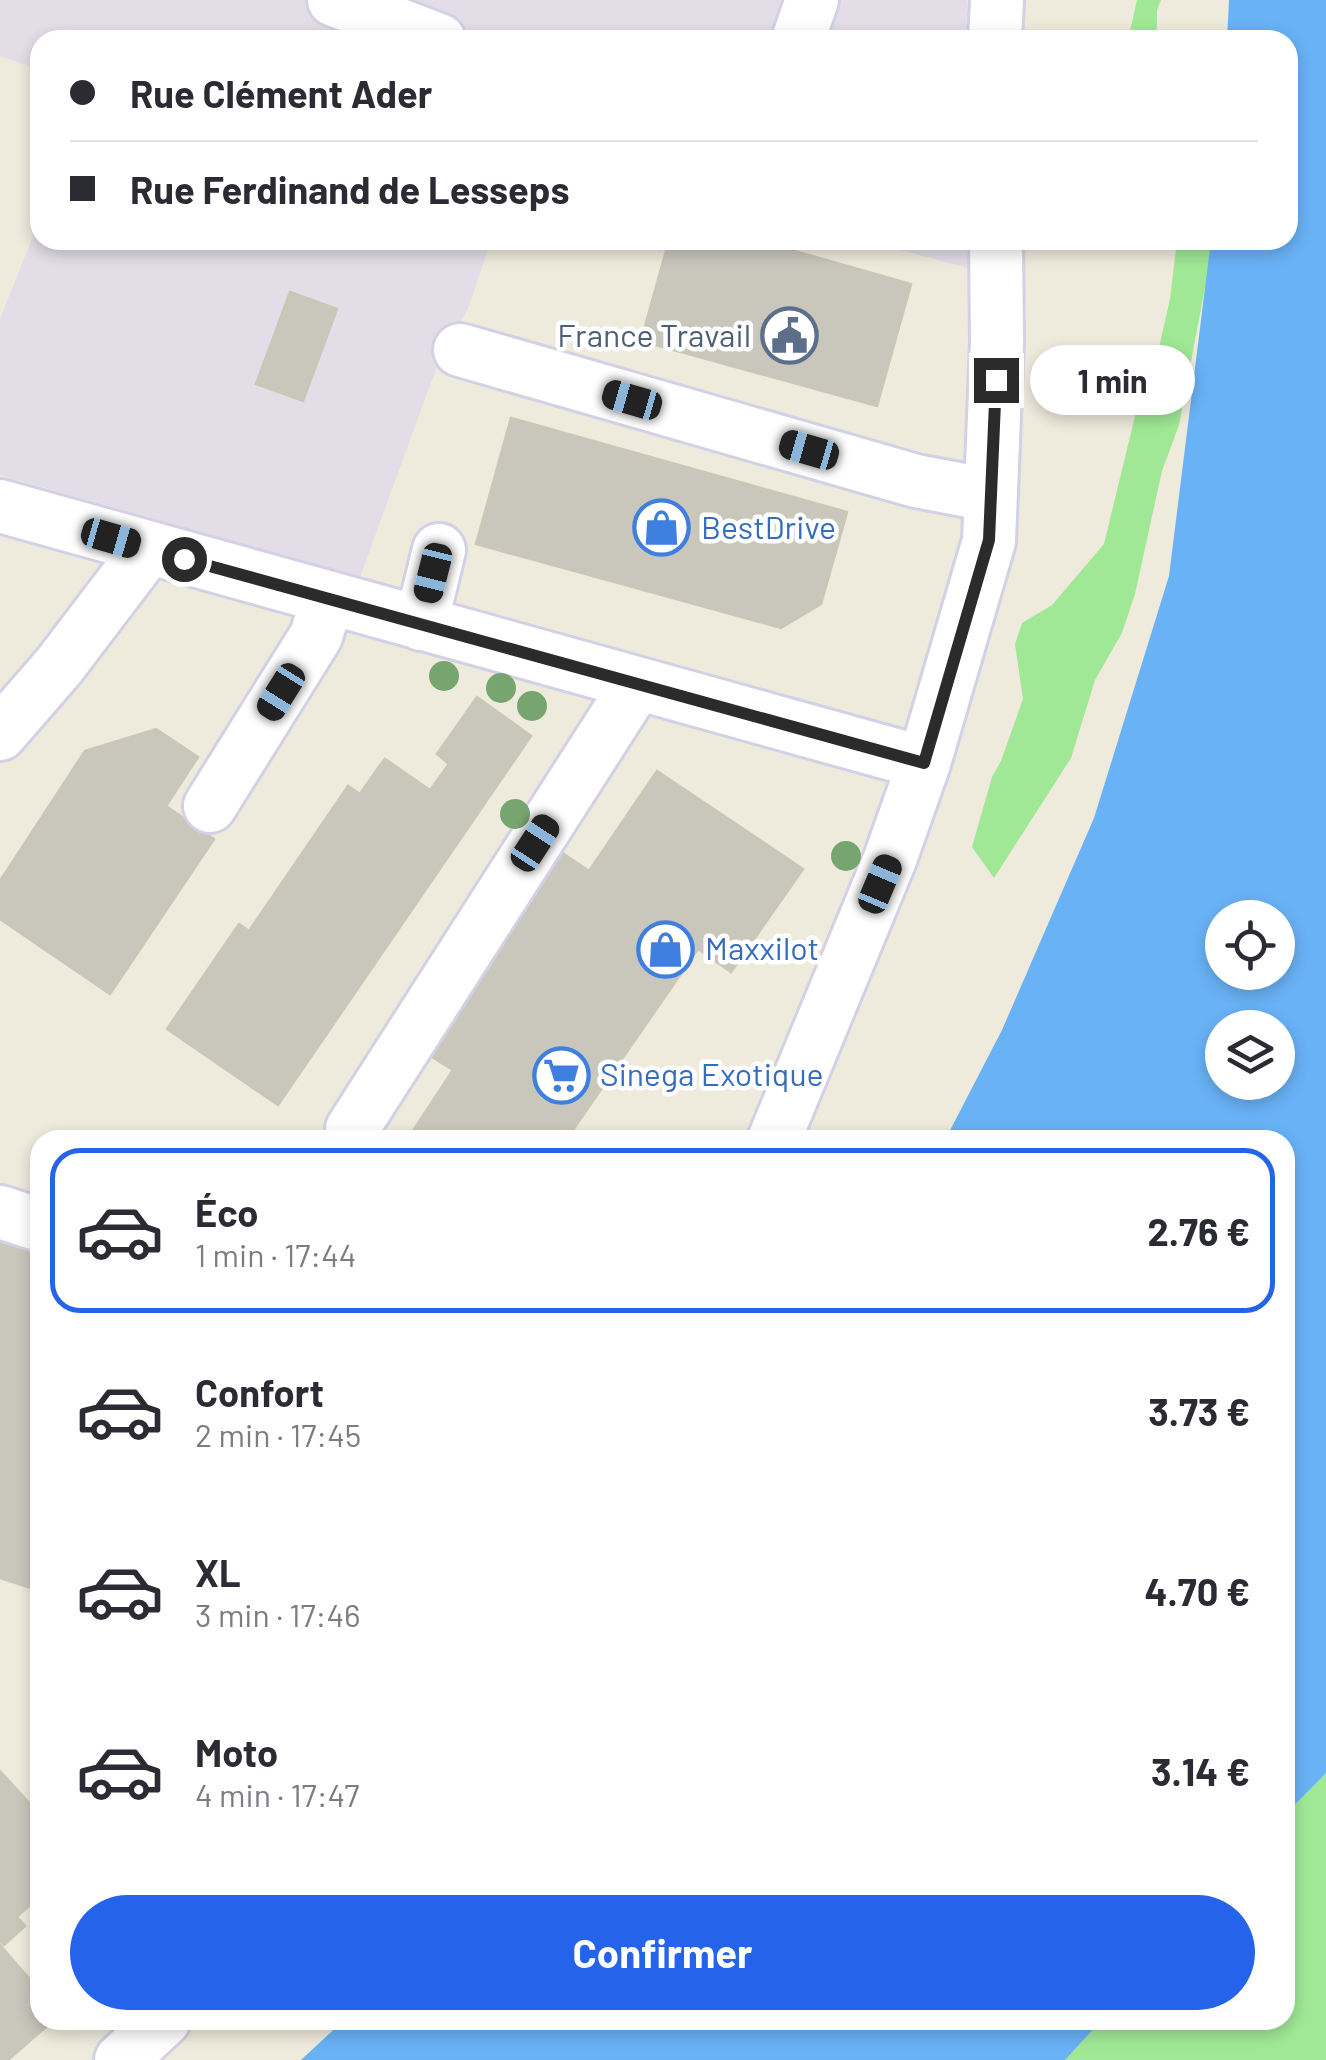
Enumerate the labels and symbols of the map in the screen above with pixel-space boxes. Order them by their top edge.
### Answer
public building icon: France Travail [760,306,820,366]
place label: France Travail [557,315,751,353]
callout: 1 min [1031,345,1196,415]
route end [974,358,1019,403]
car [599,377,665,423]
car [776,427,842,473]
shop icon: BestDrive [632,498,692,558]
place label: BestDrive [701,507,836,545]
car [78,515,144,561]
route start [162,537,207,582]
car [411,540,455,606]
car [252,659,310,725]
car [506,810,564,876]
car [854,851,906,917]
shop icon: Maxxilot [636,919,696,979]
place label: Maxxilot [705,928,819,966]
supermarket icon: Sinega Exotique [531,1045,591,1105]
place label: Sinega Exotique [600,1054,824,1092]

